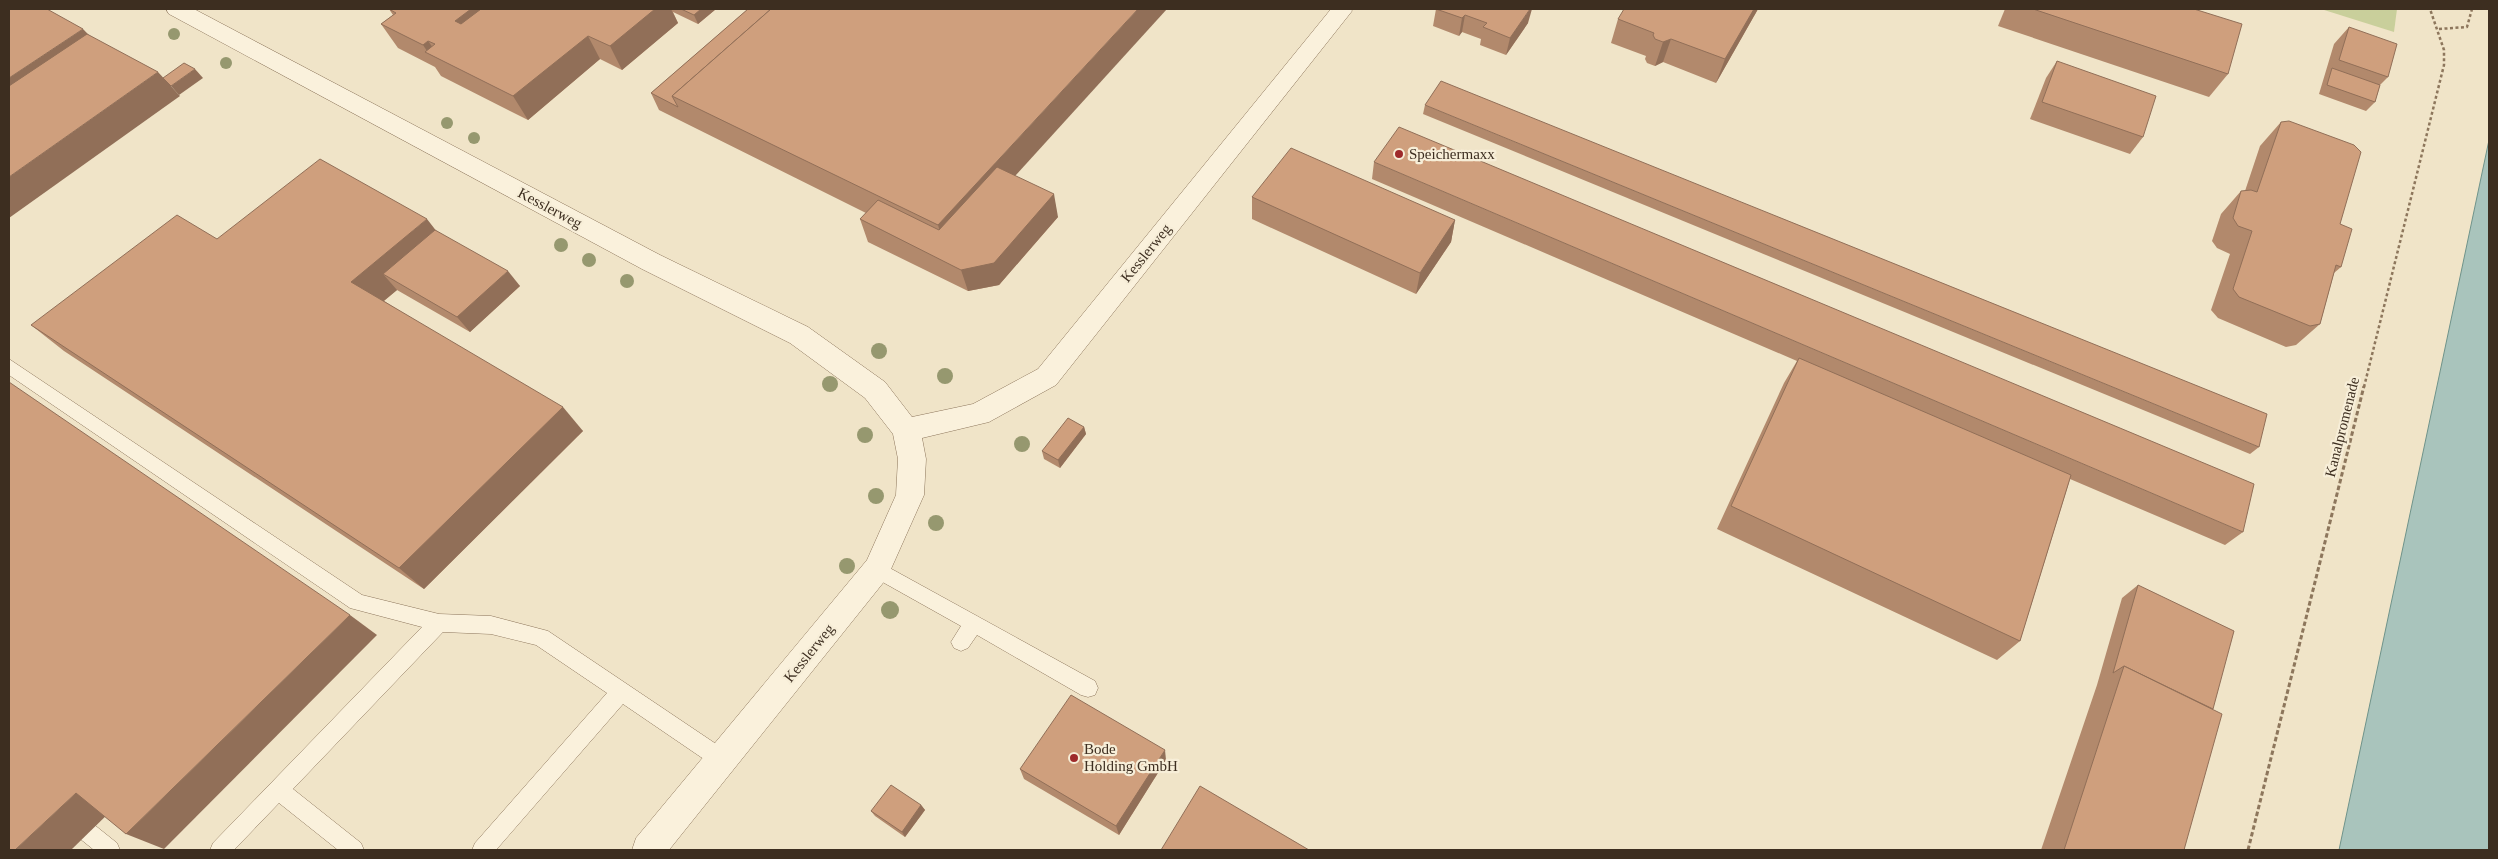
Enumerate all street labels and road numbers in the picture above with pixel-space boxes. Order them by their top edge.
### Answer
street label: Kesslerweg [515,185,585,232]
street label: Kesslerweg [1118,220,1175,285]
street label: Kanalpromenade [2322,375,2362,479]
street label: Kesslerweg [781,620,838,685]

